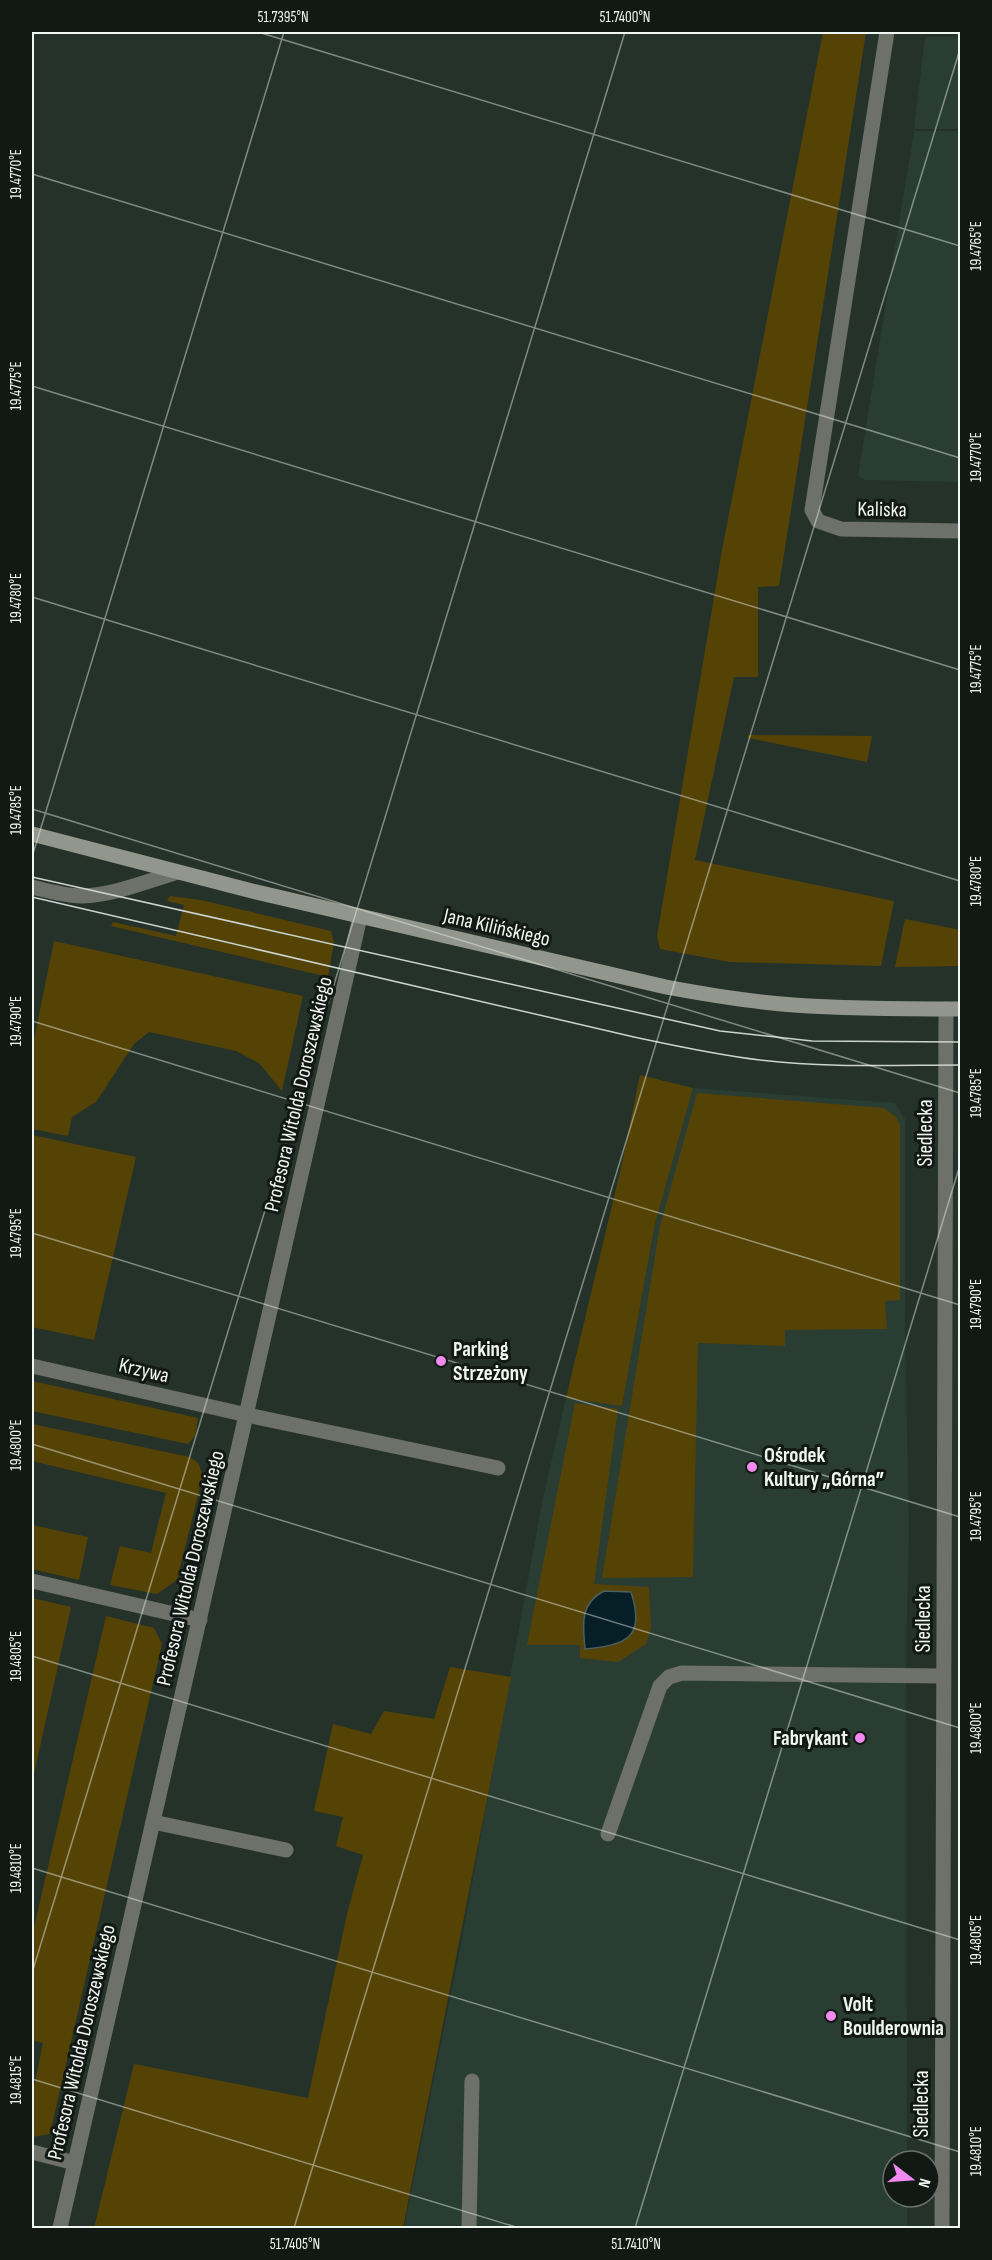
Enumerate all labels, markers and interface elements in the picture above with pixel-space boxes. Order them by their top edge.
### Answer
text: 51.7395°N [257,8,309,27]
text: 51.7400°N [599,8,651,27]
text: 19.4770°E [7,149,26,199]
text: 19.4765°E [967,221,986,271]
text: 19.4775°E [7,361,26,411]
text: 19.4770°E [967,432,986,482]
street label: Kaliska [857,497,907,522]
text: 19.4780°E [7,573,26,623]
text: 19.4775°E [967,644,986,694]
text: 19.4785°E [7,785,26,835]
text: 19.4780°E [967,856,986,906]
street label: Jana Kilińskiego [440,903,553,952]
street label: Profesora Witolda Doroszewskiego [259,974,338,1214]
text: 19.4790°E [7,996,26,1046]
text: 19.4785°E [967,1068,986,1118]
street label: Siedlecka [913,1100,938,1166]
text: 19.4795°E [7,1208,26,1258]
text: 19.4790°E [967,1279,986,1329]
place label: Parking Strzeżony [453,1337,528,1386]
street label: Krzywa [116,1353,171,1388]
marker: Parking Strzeżony [434,1354,448,1368]
text: 19.4800°E [7,1419,26,1471]
place label: Ośrodek Kultury „Górna” [764,1443,884,1492]
street label: Profesora Witolda Doroszewskiego [151,1448,230,1688]
marker: Ośrodek Kultury „Górna” [745,1460,759,1474]
text: 19.4795°E [967,1491,986,1541]
street label: Siedlecka [911,1586,936,1652]
text: 19.4805°E [7,1631,26,1681]
text: 19.4800°E [967,1702,986,1754]
place label: Fabrykant [773,1726,848,1751]
marker: Fabrykant [853,1731,867,1745]
text: 19.4810°E [7,1843,26,1893]
text: 19.4805°E [967,1915,986,1965]
street label: Profesora Witolda Doroszewskiego [42,1922,121,2162]
place label: Volt Boulderownia [843,1992,944,2041]
marker: Volt Boulderownia [824,2009,838,2023]
text: 19.4815°E [7,2055,26,2105]
street label: Siedlecka [909,2071,934,2137]
text: 19.4810°E [967,2126,986,2176]
north arrow [881,2149,941,2209]
text: N [914,2176,934,2190]
text: 51.7405°N [270,2235,320,2254]
text: 51.7410°N [611,2235,661,2254]

